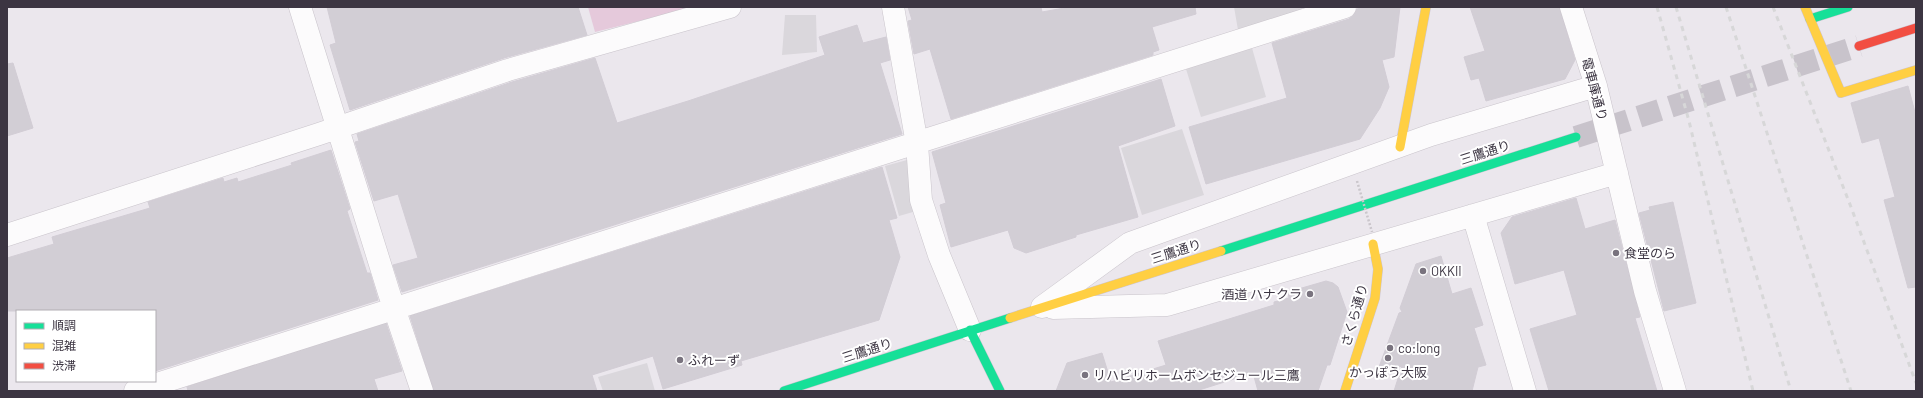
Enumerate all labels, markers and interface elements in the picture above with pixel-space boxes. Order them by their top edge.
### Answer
street label: 電車庫通り [1579,56,1611,122]
street label: 三鷹通り [1458,136,1512,168]
street label: 三鷹通り [1149,235,1203,267]
place label: 食堂のら [1624,245,1676,261]
marker: 食堂のら [1611,248,1621,258]
place label: OKKII [1431,263,1462,279]
marker: OKKII [1418,266,1428,276]
street label: さくら通り [1337,282,1371,348]
place label: 酒道 ハナクラ [1221,286,1302,302]
marker: 酒道 ハナクラ [1305,289,1315,299]
legend [16,310,156,382]
text: 順調 [52,318,76,332]
street label: 三鷹通り [840,334,894,366]
text: 混雑 [52,338,76,352]
place label: co:long [1398,340,1440,356]
marker: co:long [1385,343,1395,353]
place label: ふれーず [688,352,740,368]
marker: かっぽう大阪 [1383,353,1393,363]
marker: ふれーず [675,355,685,365]
text: 渋滞 [52,358,76,372]
place label: かっぽう大阪 [1349,364,1427,380]
place label: リハビリホームボンセジュール三鷹 [1093,367,1300,383]
marker: リハビリホームボンセジュール三鷹 [1080,370,1090,380]

